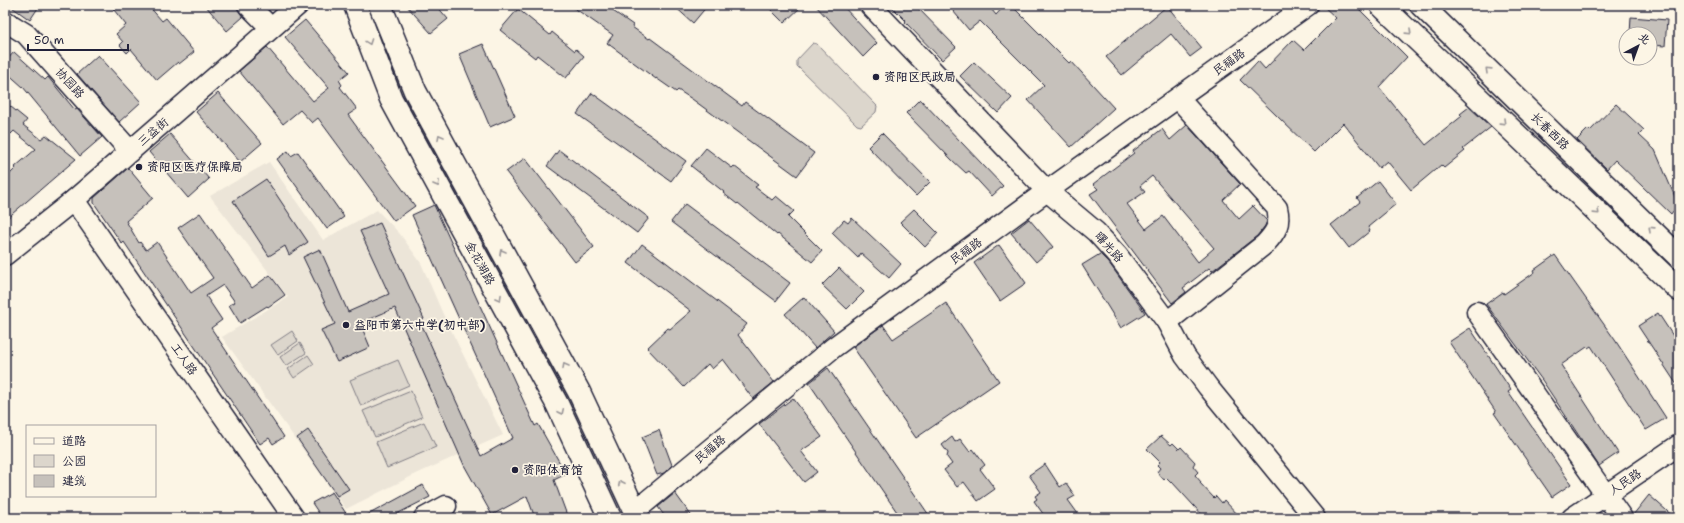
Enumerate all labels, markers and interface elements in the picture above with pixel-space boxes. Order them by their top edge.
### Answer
scale bar [28,26,128,52]
north arrow [1618,26,1658,66]
one-way arrow [1404,27,1412,35]
text: 北 [1635,30,1653,48]
text: 50 m [34,32,64,48]
one-way arrow [364,38,373,45]
street label: 民福路 [1210,45,1248,79]
street label: 协园路 [52,64,88,102]
one-way arrow [1485,67,1493,75]
place label: 资阳区民政局 [884,69,956,85]
marker: 资阳区民政局 [871,72,881,82]
street label: 长春西路 [1527,109,1573,153]
street label: 三益街 [134,114,172,150]
one-way arrow [1498,117,1506,125]
one-way arrow [438,134,445,141]
place label: 资阳区医疗保障局 [147,159,243,175]
marker: 资阳区医疗保障局 [134,162,144,172]
one-way arrow [432,180,439,187]
one-way arrow [1592,207,1600,215]
one-way arrow [1648,226,1656,234]
street label: 曙光路 [1091,228,1127,266]
street label: 民福路 [947,234,985,268]
street label: 金花湖路 [461,238,499,288]
one-way arrow [500,248,507,256]
one-way arrow [495,294,502,301]
place label: 益阳市第六中学(初中部) [354,317,486,333]
marker: 益阳市第六中学(初中部) [341,320,351,330]
street label: 工人路 [167,340,201,378]
one-way arrow [562,363,569,370]
one-way arrow [556,408,564,416]
legend [26,425,156,497]
street label: 民福路 [691,431,729,467]
text: 道路 [62,433,86,449]
text: 公园 [62,453,86,469]
place label: 资阳体育馆 [523,462,583,478]
marker: 资阳体育馆 [510,465,520,475]
street label: 人民路 [1606,465,1644,499]
text: 建筑 [62,473,86,489]
one-way arrow [618,479,626,487]

